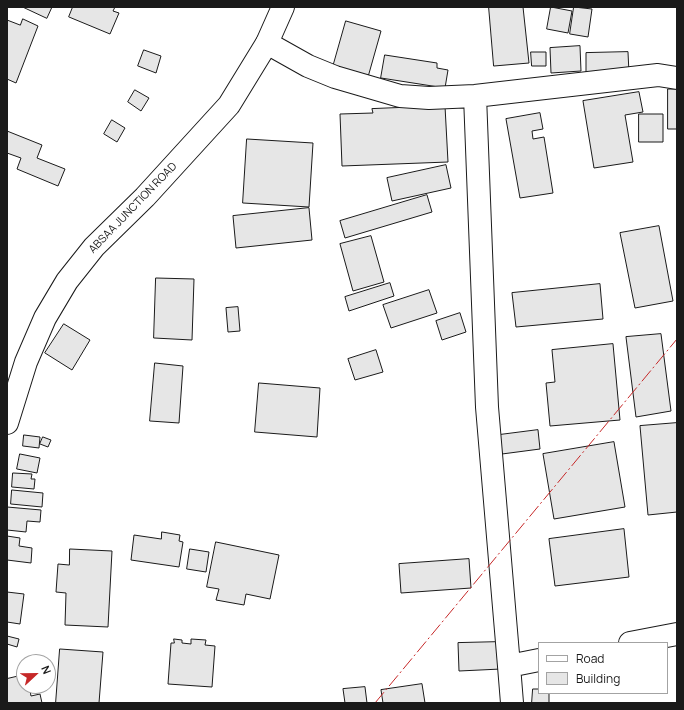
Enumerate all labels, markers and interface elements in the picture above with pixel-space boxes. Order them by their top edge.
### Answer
street label: ABSAA JUNCTION ROAD [86,160,180,256]
legend [538,642,668,694]
text: Road [576,650,604,667]
north arrow [16,654,56,694]
text: N [38,663,55,676]
text: Building [576,670,620,687]

